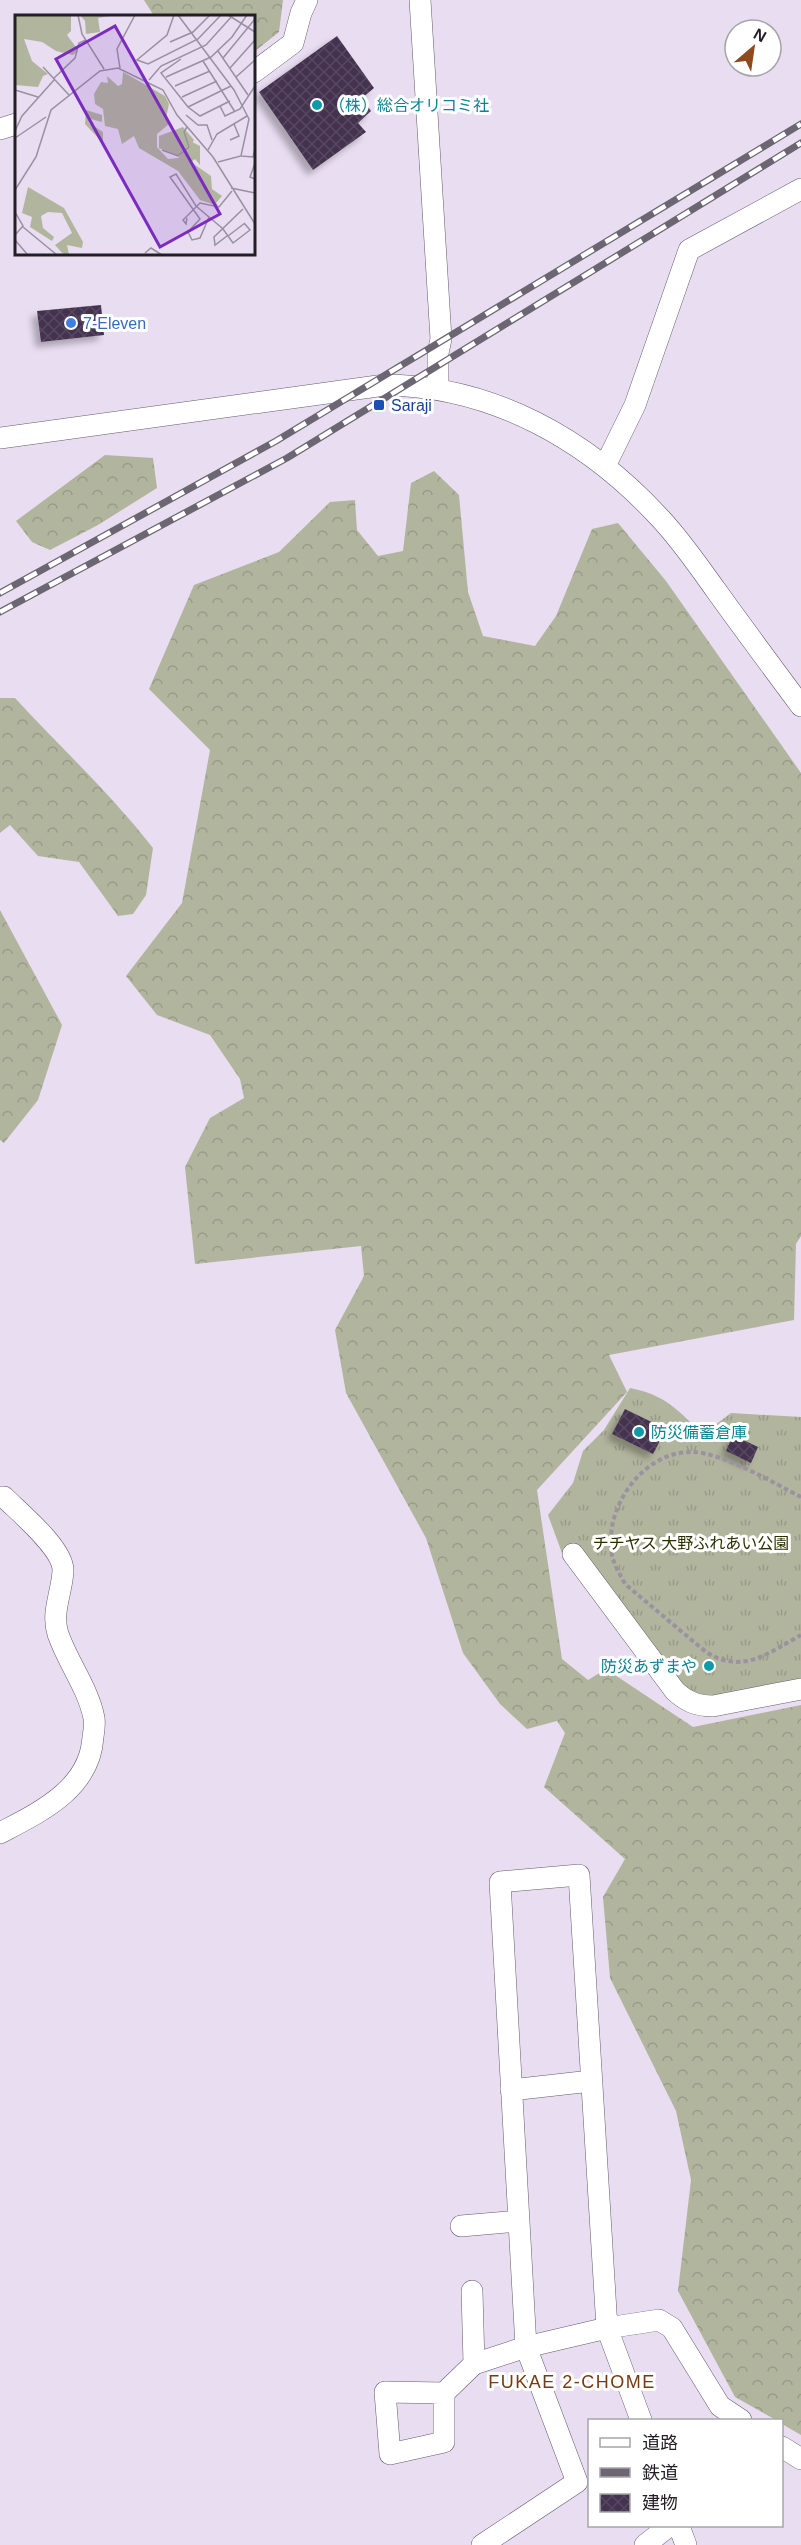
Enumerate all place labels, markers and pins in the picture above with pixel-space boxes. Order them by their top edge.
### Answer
place label: （株）総合オリコミ社 [329,97,489,114]
marker: （株）総合オリコミ社 [310,98,324,112]
place label: 7-Eleven [83,315,146,332]
marker: 7-Eleven [64,316,78,330]
place label: Saraji [391,397,432,414]
marker: Saraji [372,398,386,412]
place label: 防災備蓄倉庫 [651,1424,747,1441]
marker: 防災備蓄倉庫 [632,1425,646,1439]
place label: 防災あずまや [601,1658,697,1675]
marker: 防災あずまや [702,1659,716,1673]

